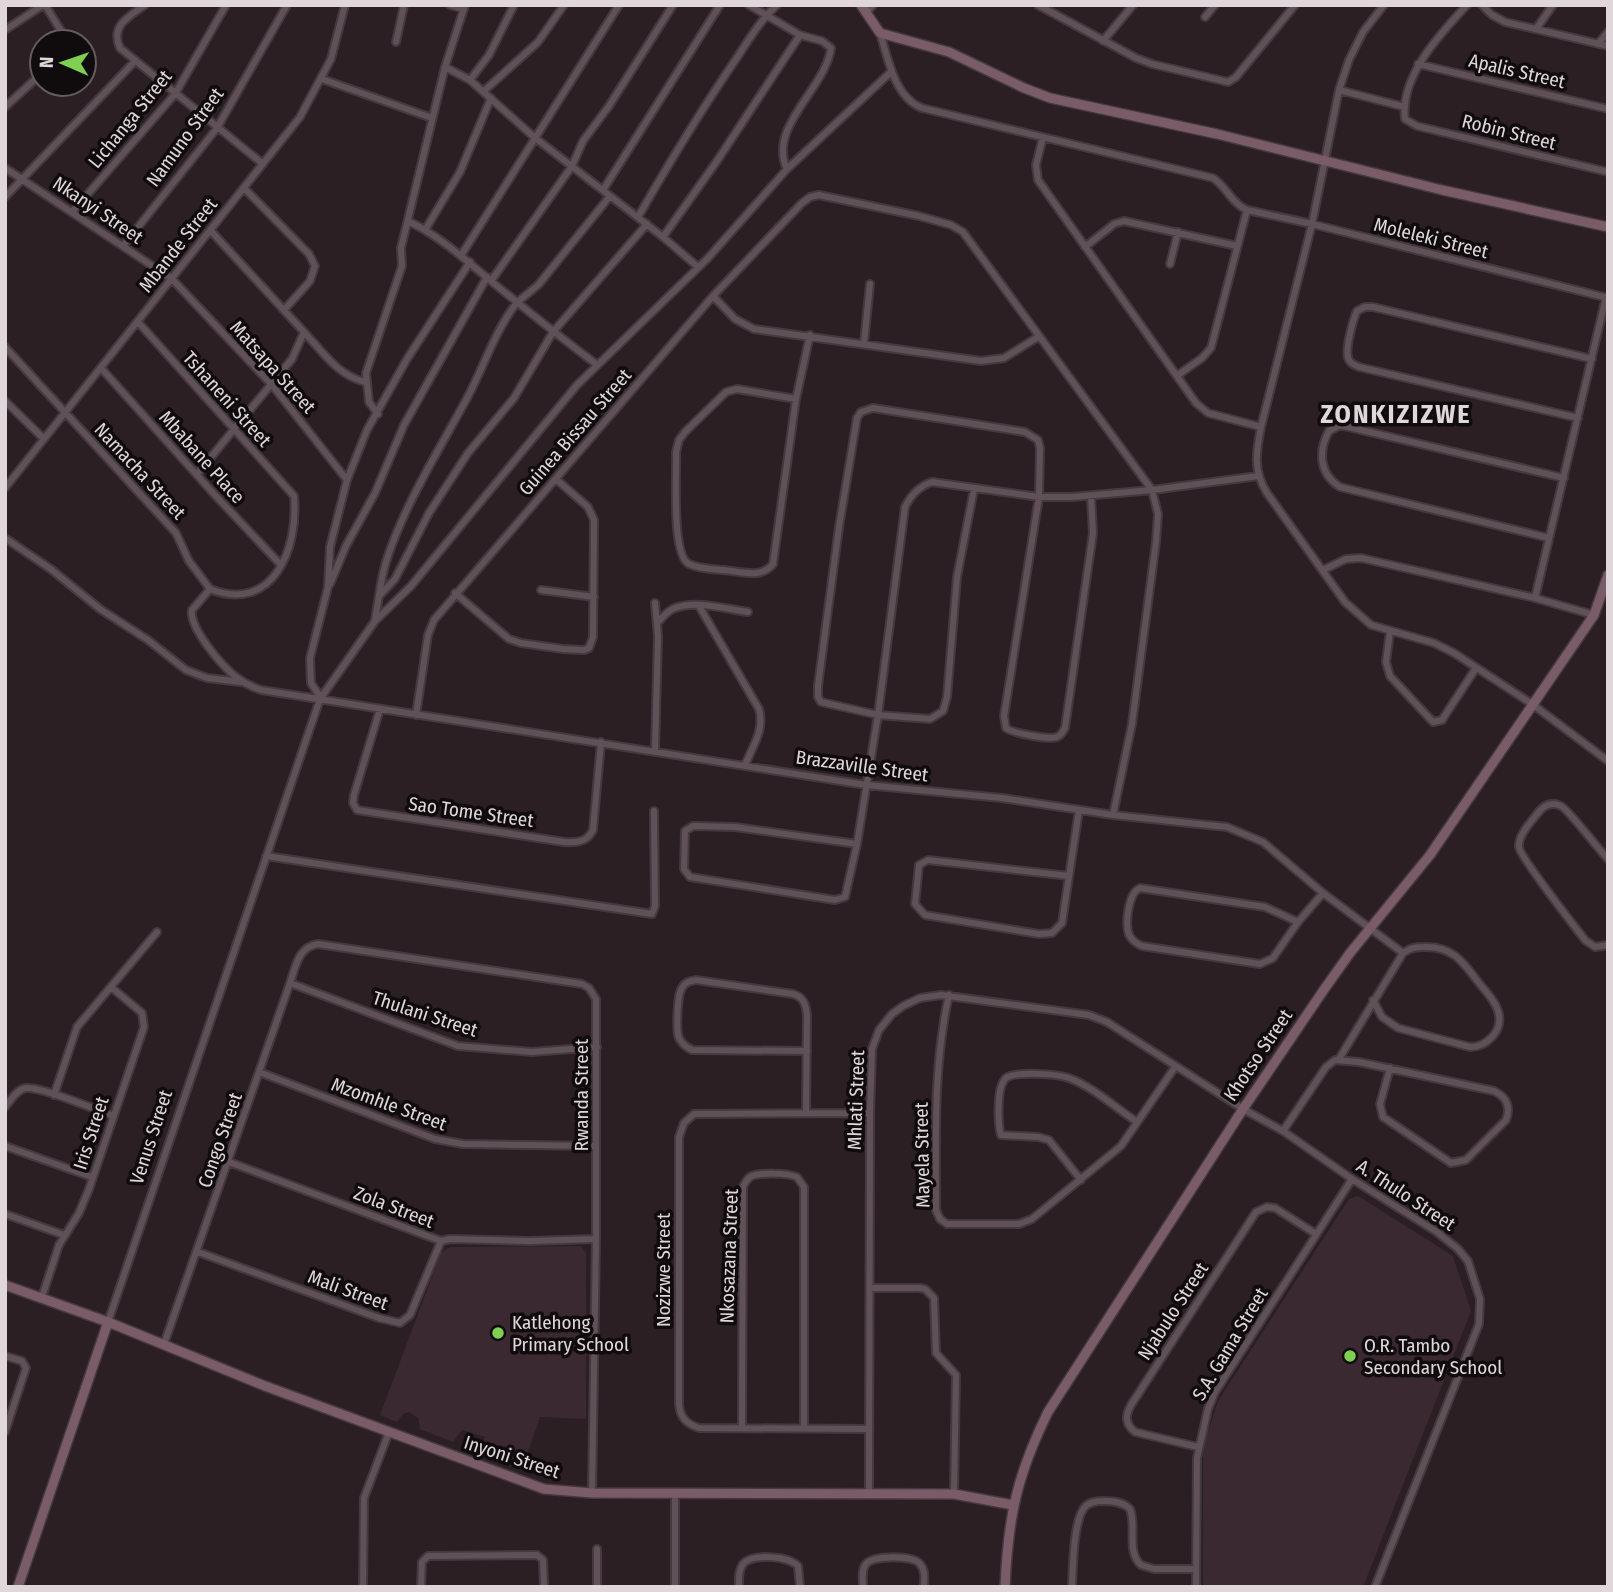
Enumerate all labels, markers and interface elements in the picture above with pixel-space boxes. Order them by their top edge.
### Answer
north arrow [28,28,98,98]
street label: Apalis Street [1467,49,1568,93]
text: N [35,56,58,69]
street label: Lichanga Street [83,65,177,173]
street label: Namuno Street [141,82,229,191]
street label: Robin Street [1460,109,1559,155]
street label: Nkanyi Street [49,171,148,249]
street label: Mbande Street [134,193,222,297]
street label: Moleleki Street [1371,213,1491,263]
street label: Matsapa Street [225,316,321,419]
street label: Tshaneni Street [178,346,276,452]
street label: Guinea Bissau Street [514,363,637,500]
district label: ZONKIZIZWE [1320,399,1472,430]
street label: Mbabane Place [154,406,250,508]
street label: Namacha Street [90,418,191,525]
street label: Brazzaville Street [794,745,930,787]
street label: Sao Tome Street [407,792,536,832]
street label: Thulani Street [370,986,481,1042]
street label: Khotso Street [1219,1004,1297,1105]
street label: Rwanda Street [570,1038,593,1151]
street label: Mhlati Street [843,1049,869,1150]
street label: Mzomhle Street [328,1073,451,1136]
street label: Venus Street [125,1086,177,1187]
street label: Congo Street [193,1089,247,1191]
street label: Iris Street [68,1093,114,1173]
street label: Mayela Street [910,1101,934,1208]
street label: A. Thulo Street [1352,1154,1460,1236]
street label: Zola Street [351,1181,438,1233]
street label: Nkosazana Street [715,1188,743,1324]
street label: Nozizwe Street [652,1212,675,1327]
street label: Njabulo Street [1133,1257,1214,1364]
street label: Mali Street [305,1265,392,1315]
street label: S.A. Gama Street [1187,1283,1273,1405]
place label: Katlehong Primary School [512,1311,629,1356]
marker: Katlehong Primary School [490,1325,506,1341]
place label: O.R. Tambo Secondary School [1364,1334,1502,1379]
marker: O.R. Tambo Secondary School [1342,1348,1358,1364]
street label: Inyoni Street [461,1431,563,1484]

